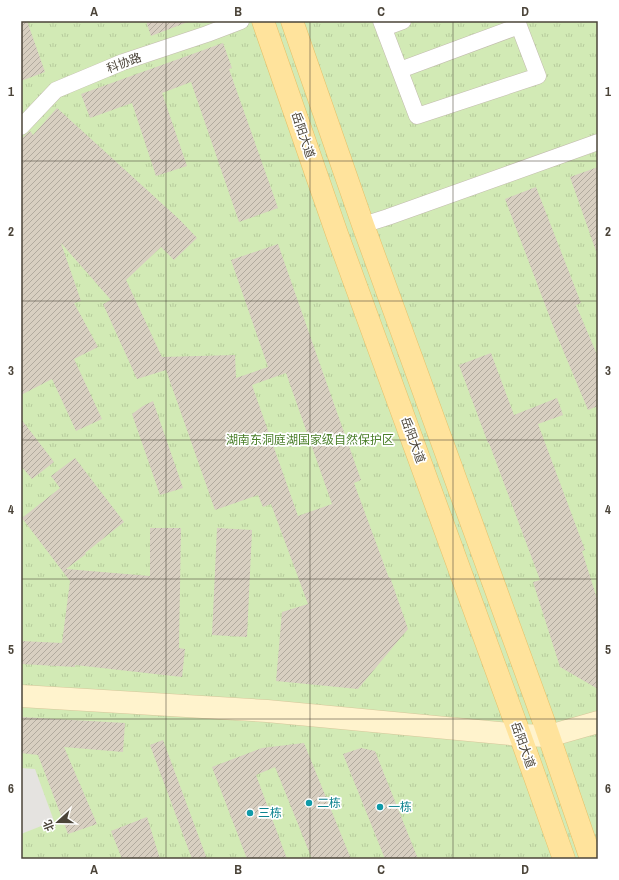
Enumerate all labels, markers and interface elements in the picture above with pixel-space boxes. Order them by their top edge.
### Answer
text: A [90,3,98,20]
text: B [234,3,242,20]
text: C [377,3,385,20]
text: D [521,3,529,20]
street label: 科协路 [104,49,144,77]
text: 1 [8,83,14,100]
text: 1 [605,83,611,100]
street label: 岳阳大道 [288,110,318,160]
text: 2 [8,223,14,240]
text: 2 [605,223,611,240]
text: 3 [8,362,14,379]
text: 3 [605,362,611,379]
street label: 岳阳大道 [397,415,429,465]
park label: 湖南东洞庭湖国家级自然保护区 [226,432,394,448]
text: 4 [8,501,14,518]
text: 4 [605,501,611,518]
text: 5 [8,641,14,658]
text: 5 [605,641,611,658]
street label: 岳阳大道 [507,720,539,770]
text: 6 [8,780,14,797]
text: 6 [605,780,611,797]
place label: 二栋 [317,795,341,811]
marker: 二栋 [304,798,314,808]
place label: 一栋 [388,799,412,815]
north arrow [38,802,78,842]
marker: 一栋 [375,802,385,812]
place label: 三栋 [258,805,282,821]
marker: 三栋 [245,808,255,818]
text: 北 [40,818,57,833]
text: A [90,861,98,878]
text: B [234,861,242,878]
text: C [377,861,385,878]
text: D [521,861,529,878]

